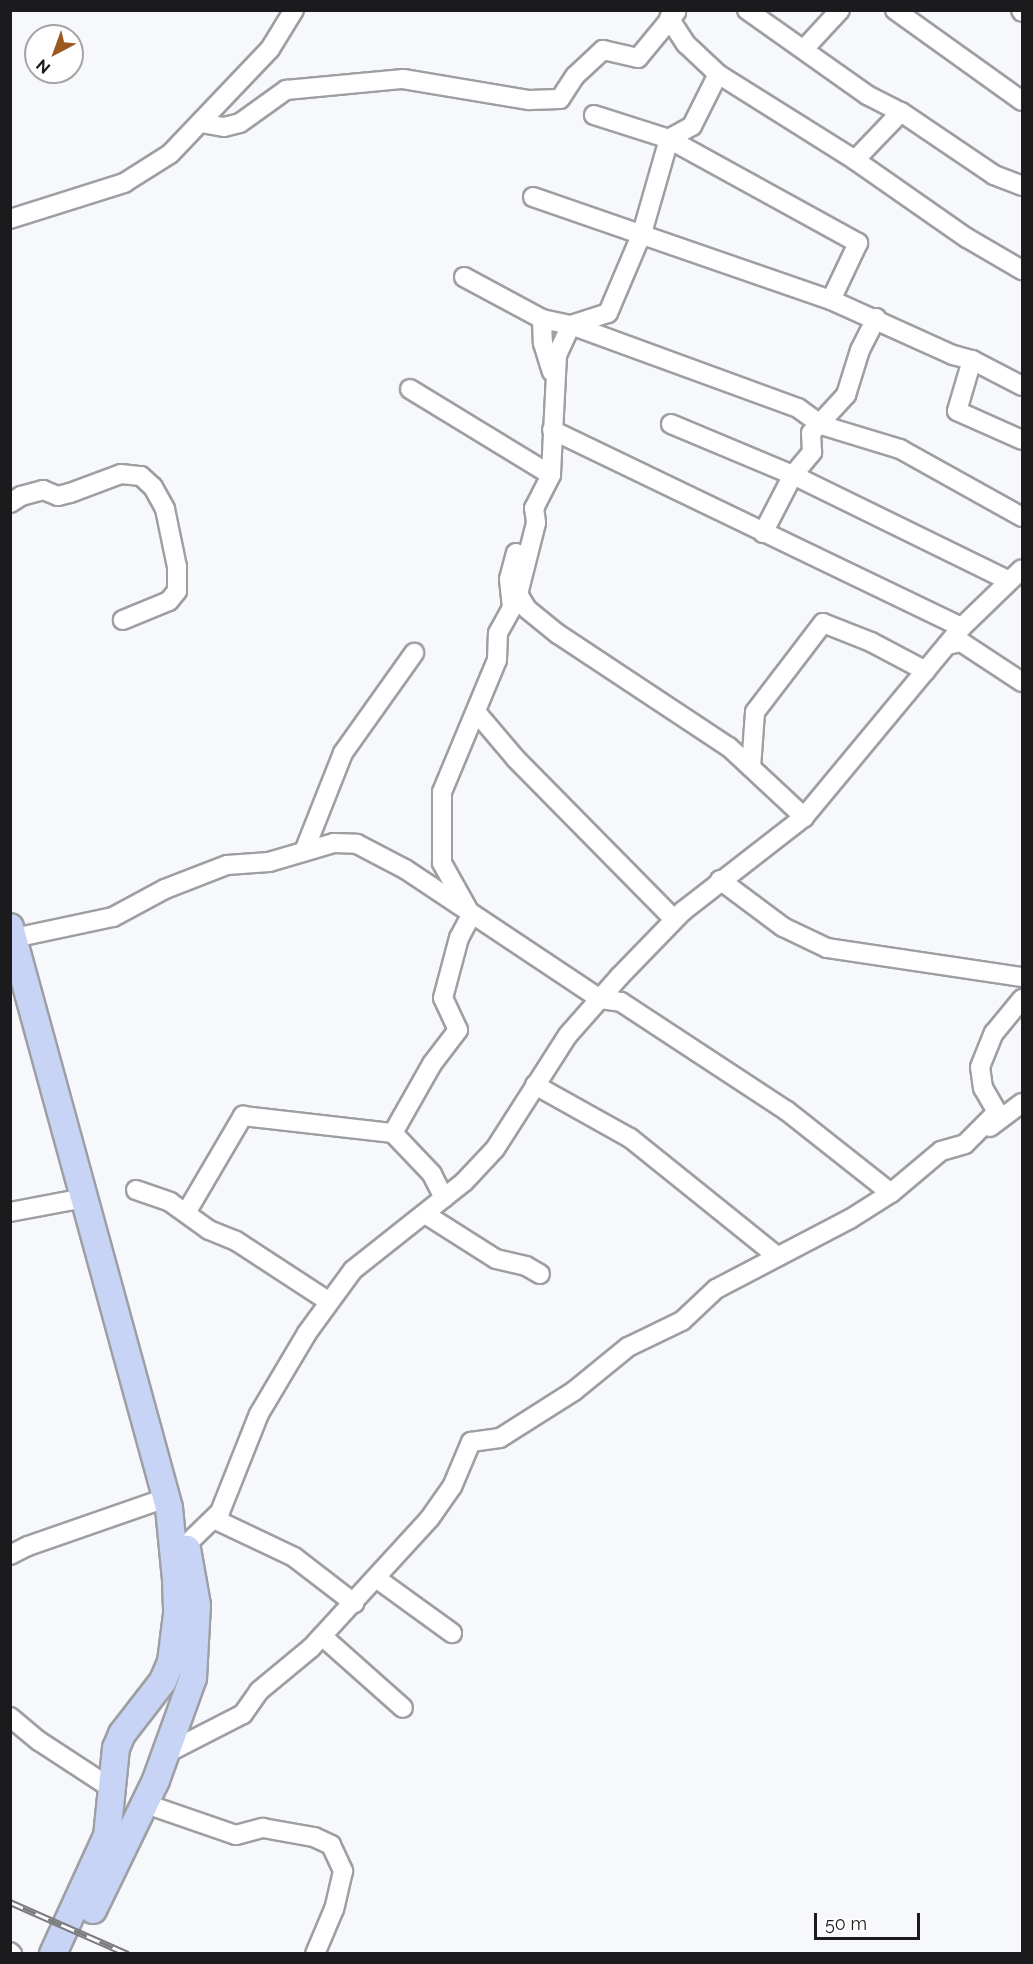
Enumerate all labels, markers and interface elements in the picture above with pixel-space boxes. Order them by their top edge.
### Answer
north arrow [24,24,84,84]
text: N [32,55,54,78]
scale bar [817,1901,924,1939]
text: 50 m [825,1913,867,1934]

